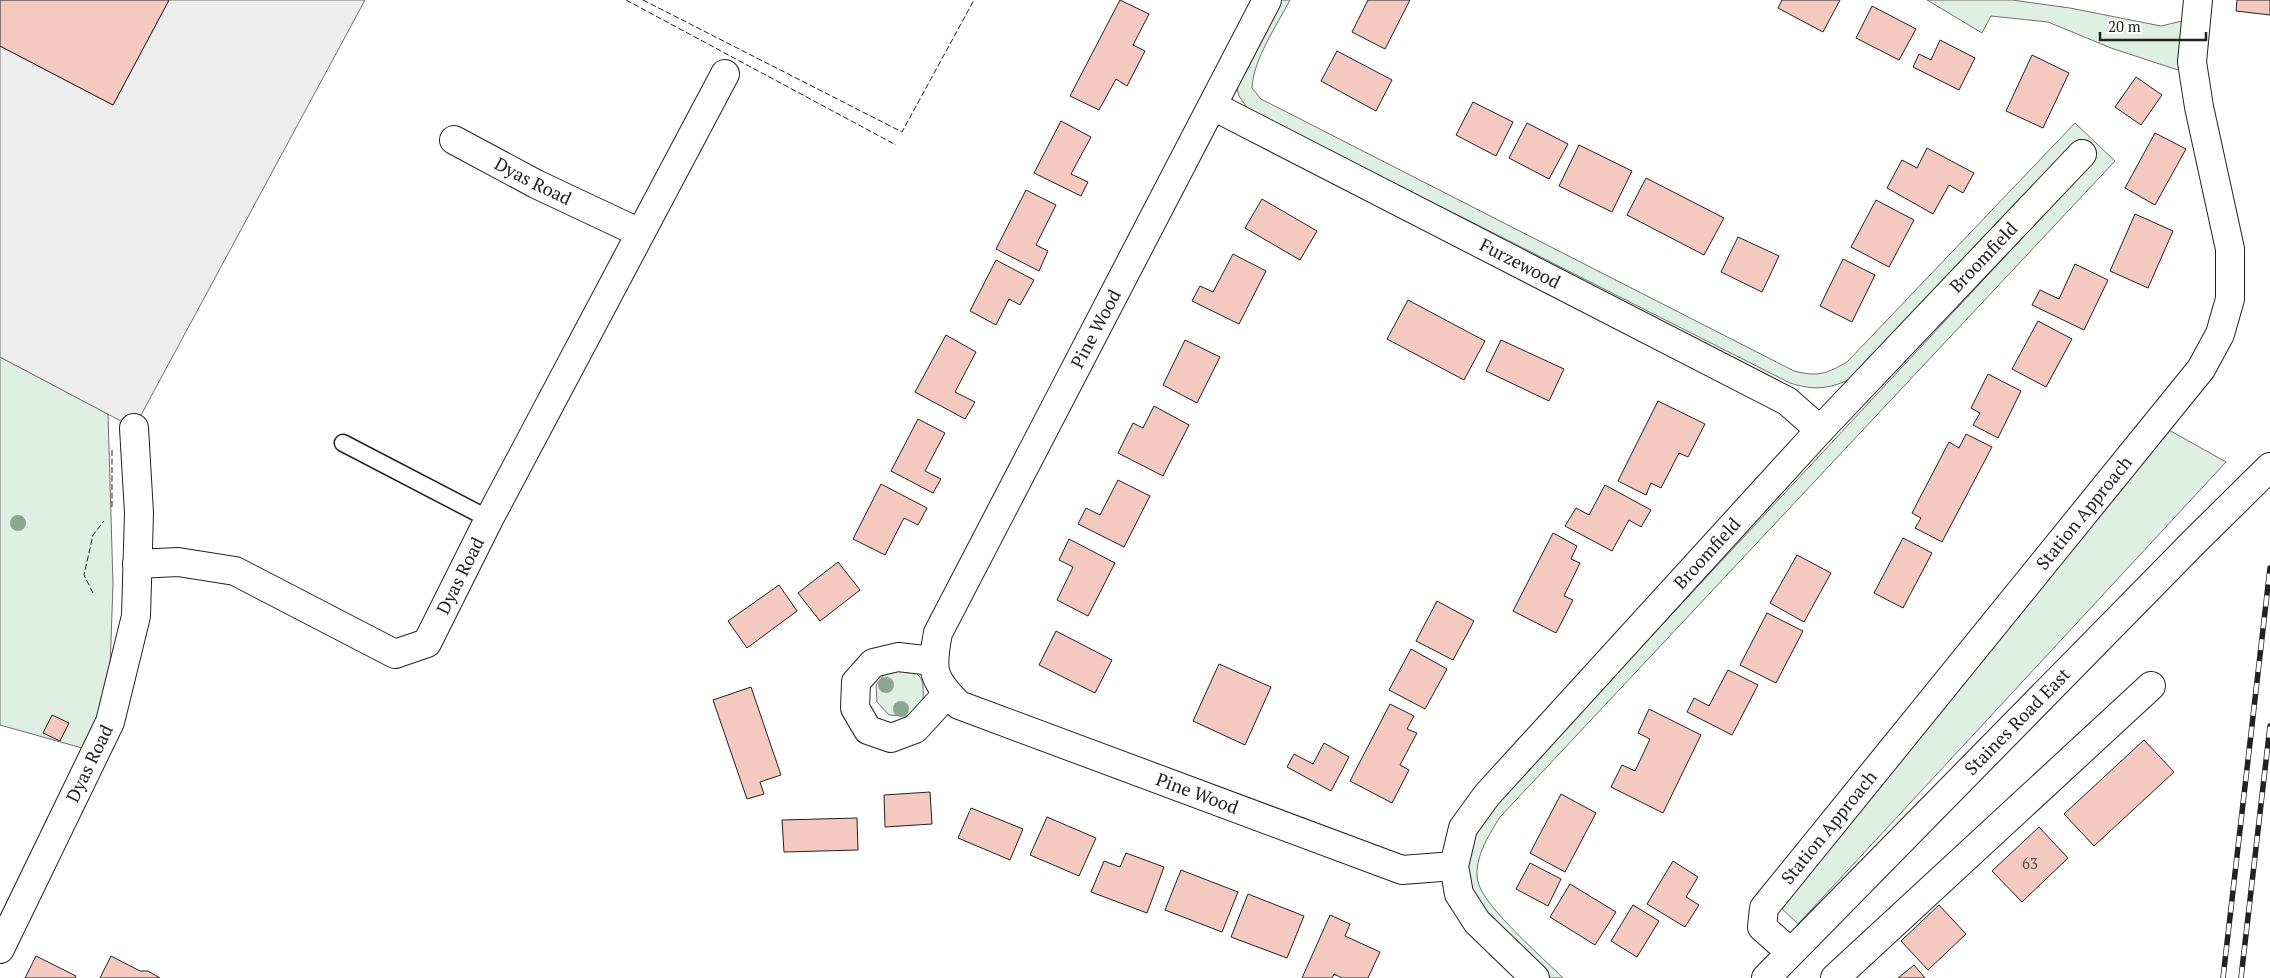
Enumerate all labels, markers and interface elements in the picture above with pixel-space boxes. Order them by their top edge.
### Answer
scale bar [2100,10,2206,42]
text: 20 m [2108,16,2141,36]
street label: Dyas Road [491,151,576,210]
street label: Broomfield [1944,216,2022,297]
street label: Furzewood [1476,232,1565,293]
street label: Pine Wood [1064,285,1126,372]
street label: Station Approach [2030,450,2137,574]
street label: Broomfield [1668,512,1745,594]
street label: Dyas Road [430,533,489,618]
street label: Staines Road East [1959,662,2075,780]
street label: Dyas Road [60,720,118,806]
street label: Station Approach [1775,765,1882,889]
street label: Pine Wood [1153,767,1242,819]
house number: 63 [2022,853,2038,873]

